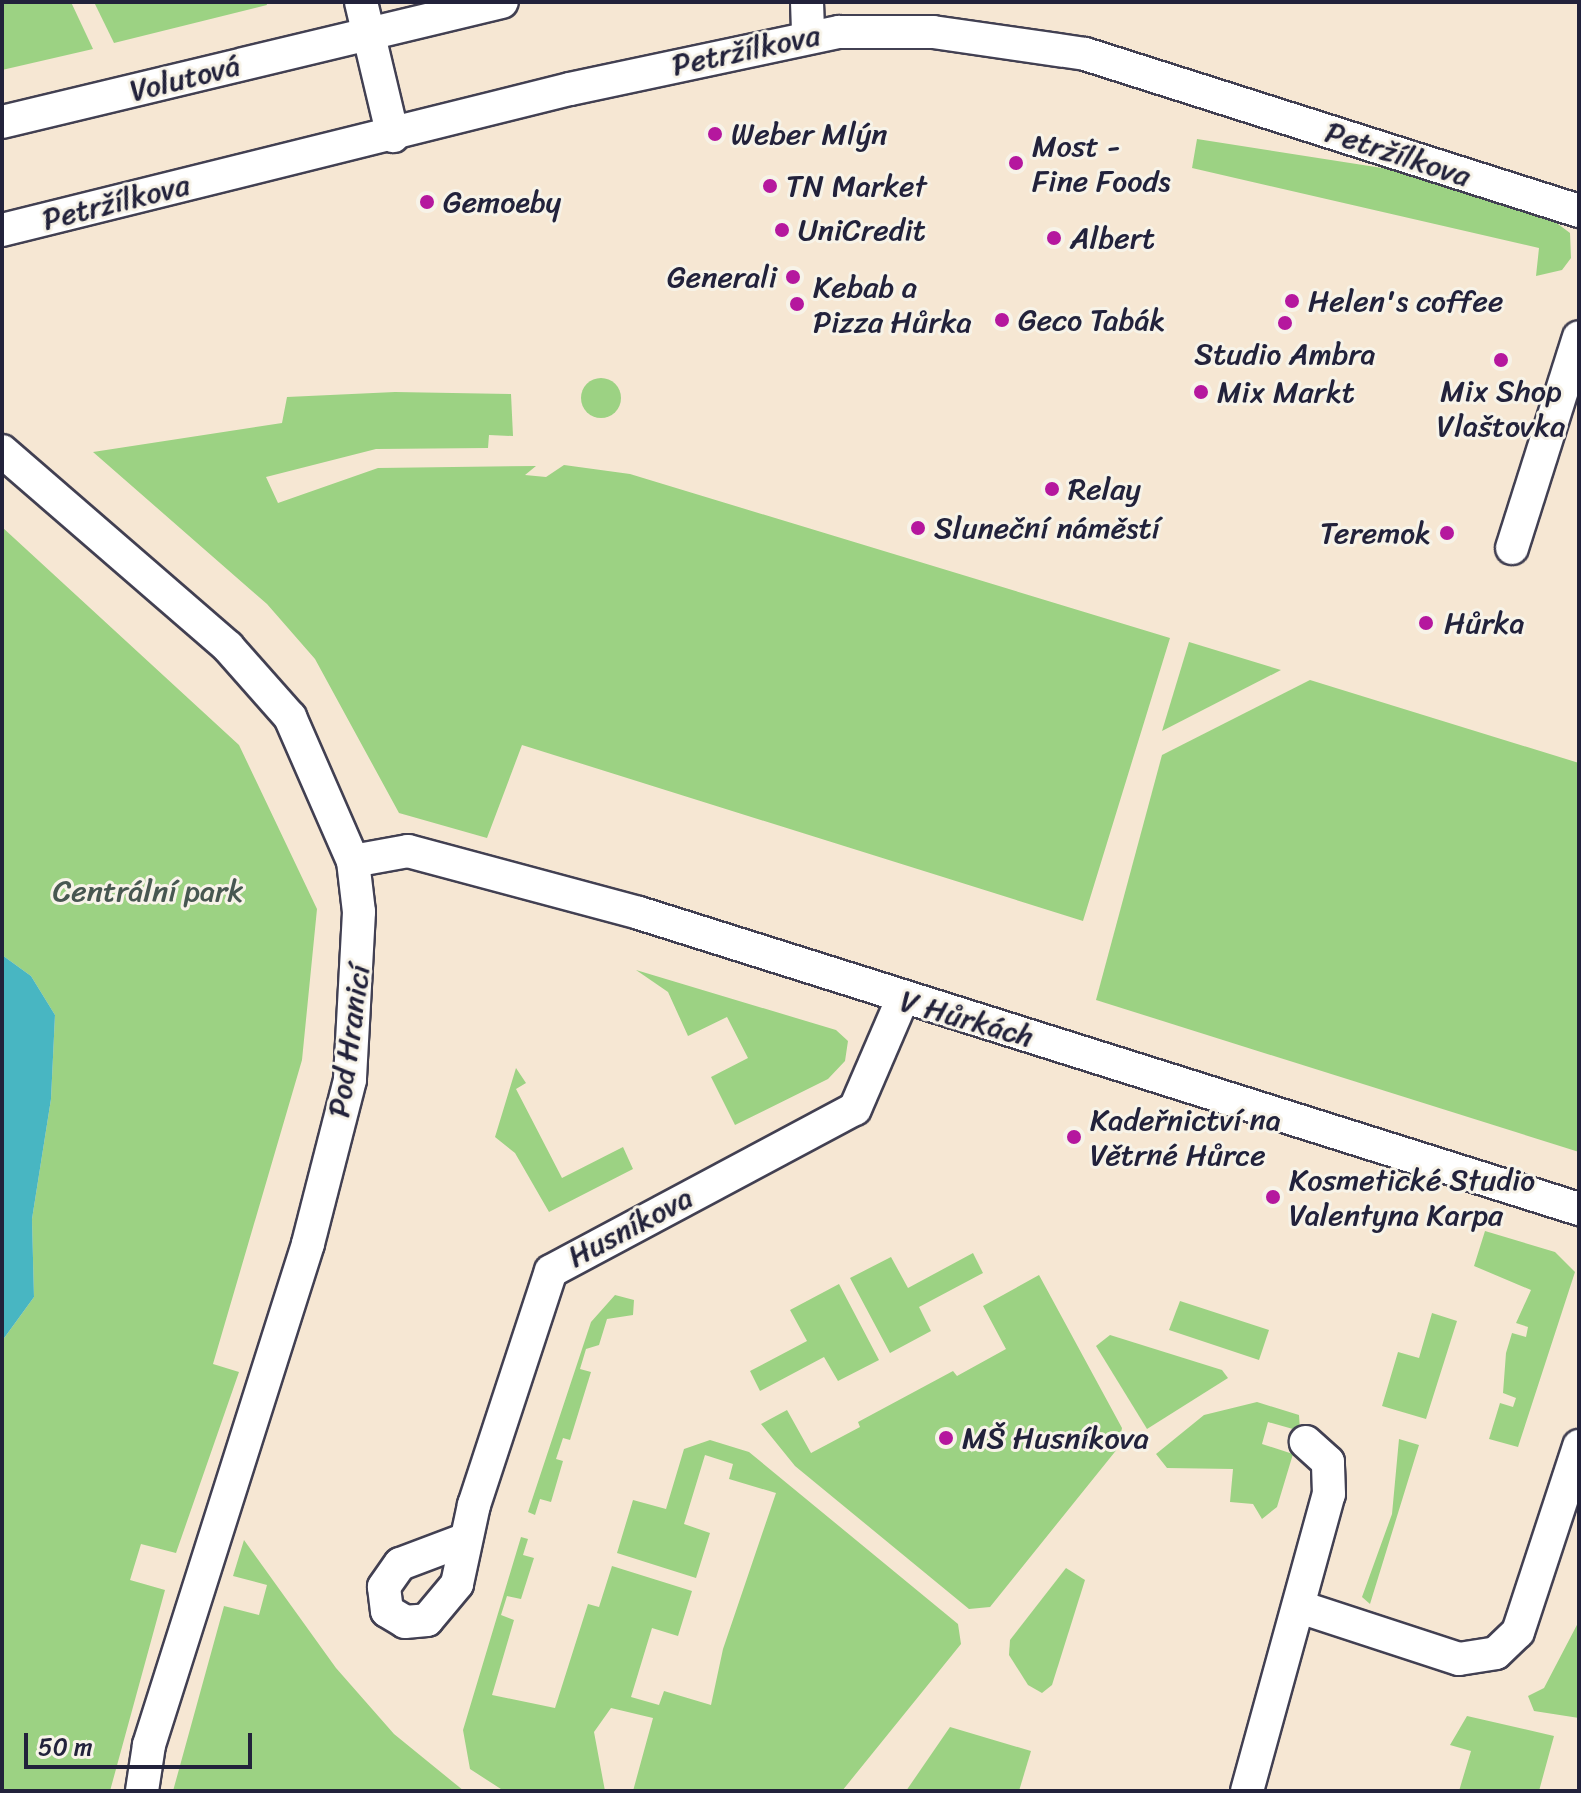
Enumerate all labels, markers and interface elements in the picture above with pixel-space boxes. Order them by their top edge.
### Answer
street label: Petržílkova [669,17,823,83]
street label: Volutová [126,47,244,109]
street label: Petržílkova [1321,114,1475,194]
place label: Weber Mlýn [731,116,886,152]
marker: Weber Mlýn [706,125,724,143]
place label: Most - Fine Foods [1032,128,1172,198]
marker: Most - Fine Foods [1007,154,1025,172]
street label: Petržílkova [39,166,193,238]
place label: TN Market [786,168,927,204]
marker: TN Market [761,177,779,195]
place label: Gemoeby [443,184,561,220]
marker: Gemoeby [418,193,436,211]
place label: UniCredit [798,212,926,248]
place label: Albert [1070,220,1155,256]
marker: UniCredit [773,221,791,239]
marker: Albert [1045,229,1063,247]
place label: Generali [667,259,777,295]
marker: Generali [784,268,802,286]
place label: Kebab a Pizza Hůrka [813,269,971,340]
place label: Helen's coffee [1308,283,1503,319]
marker: Helen's coffee [1283,292,1301,310]
marker: Kebab a Pizza Hůrka [788,295,806,313]
place label: Geco Tabák [1018,302,1167,338]
marker: Geco Tabák [993,311,1011,329]
marker: Studio Ambra [1276,314,1294,332]
place label: Studio Ambra [1195,336,1375,372]
marker: Mix Shop Vlaštovka [1492,351,1510,369]
place label: Mix Shop Vlaštovka [1437,373,1565,444]
place label: Mix Markt [1217,374,1353,410]
marker: Mix Markt [1192,383,1210,401]
place label: Relay [1068,471,1141,507]
marker: Relay [1043,480,1061,498]
place label: Sluneční náměstí [934,510,1160,546]
place label: Teremok [1320,515,1431,551]
marker: Sluneční náměstí [909,519,927,537]
marker: Teremok [1438,524,1456,542]
place label: Hůrka [1444,605,1525,641]
marker: Hůrka [1415,612,1437,634]
park label: Centrální park [53,873,243,909]
street label: Pod Hranicí [321,963,377,1119]
street label: V Hůrkách [896,983,1038,1055]
place label: Kadeřnictví na Větrné Hůrce [1090,1102,1281,1172]
marker: Kadeřnictví na Větrné Hůrce [1065,1128,1083,1146]
place label: Kosmetické Studio Valentyna Karpa [1289,1162,1536,1232]
street label: Husníkova [562,1179,698,1275]
marker: Kosmetické Studio Valentyna Karpa [1264,1188,1282,1206]
place label: MŠ Husníkova [962,1420,1149,1456]
marker: MŠ Husníkova [937,1429,955,1447]
scale bar [28,1717,256,1767]
text: 50 m [38,1726,93,1768]

